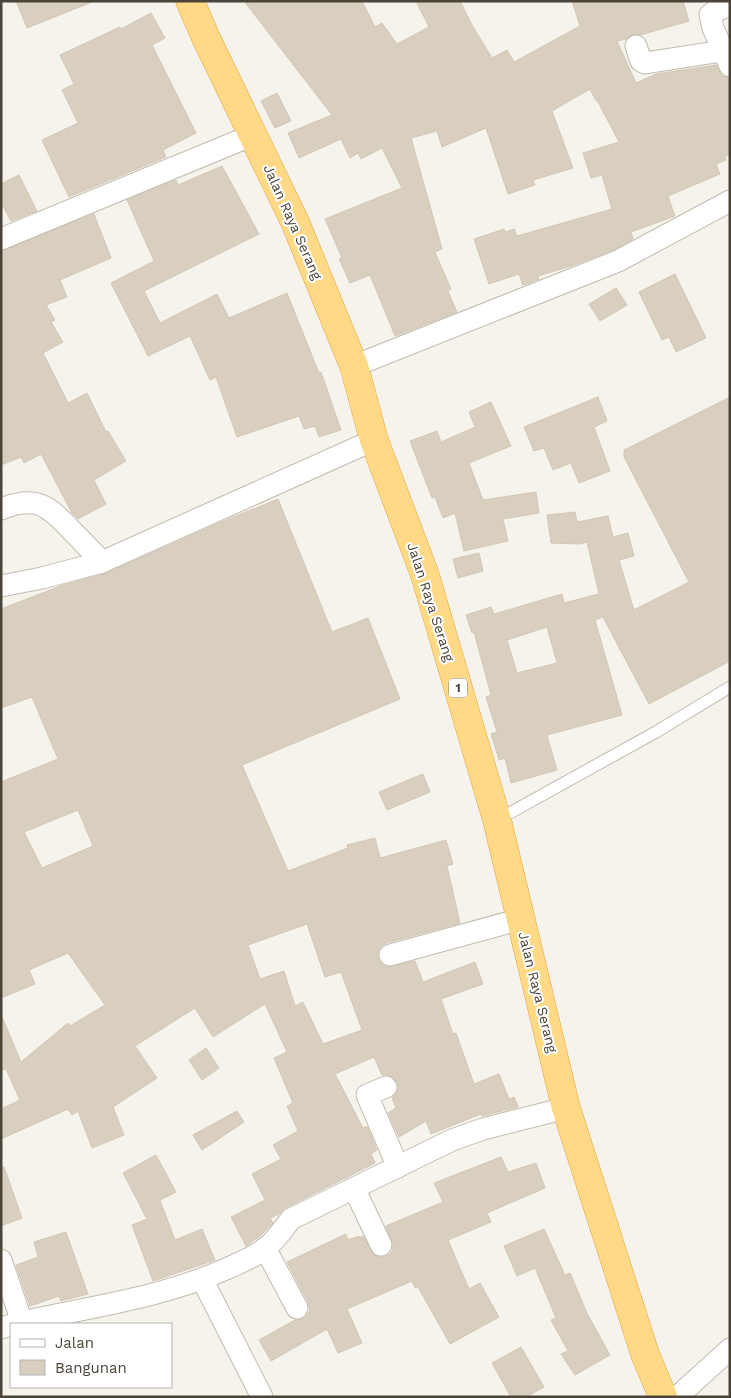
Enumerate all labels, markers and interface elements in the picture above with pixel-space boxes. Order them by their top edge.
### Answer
street label: Jalan Raya Serang [260,162,326,282]
street label: Jalan Raya Serang [404,541,458,664]
road number: 1 [449,678,467,698]
street label: Jalan Raya Serang [515,930,561,1055]
legend [10,1323,172,1388]
text: Jalan [55,1334,94,1352]
text: Bangunan [55,1359,127,1377]

